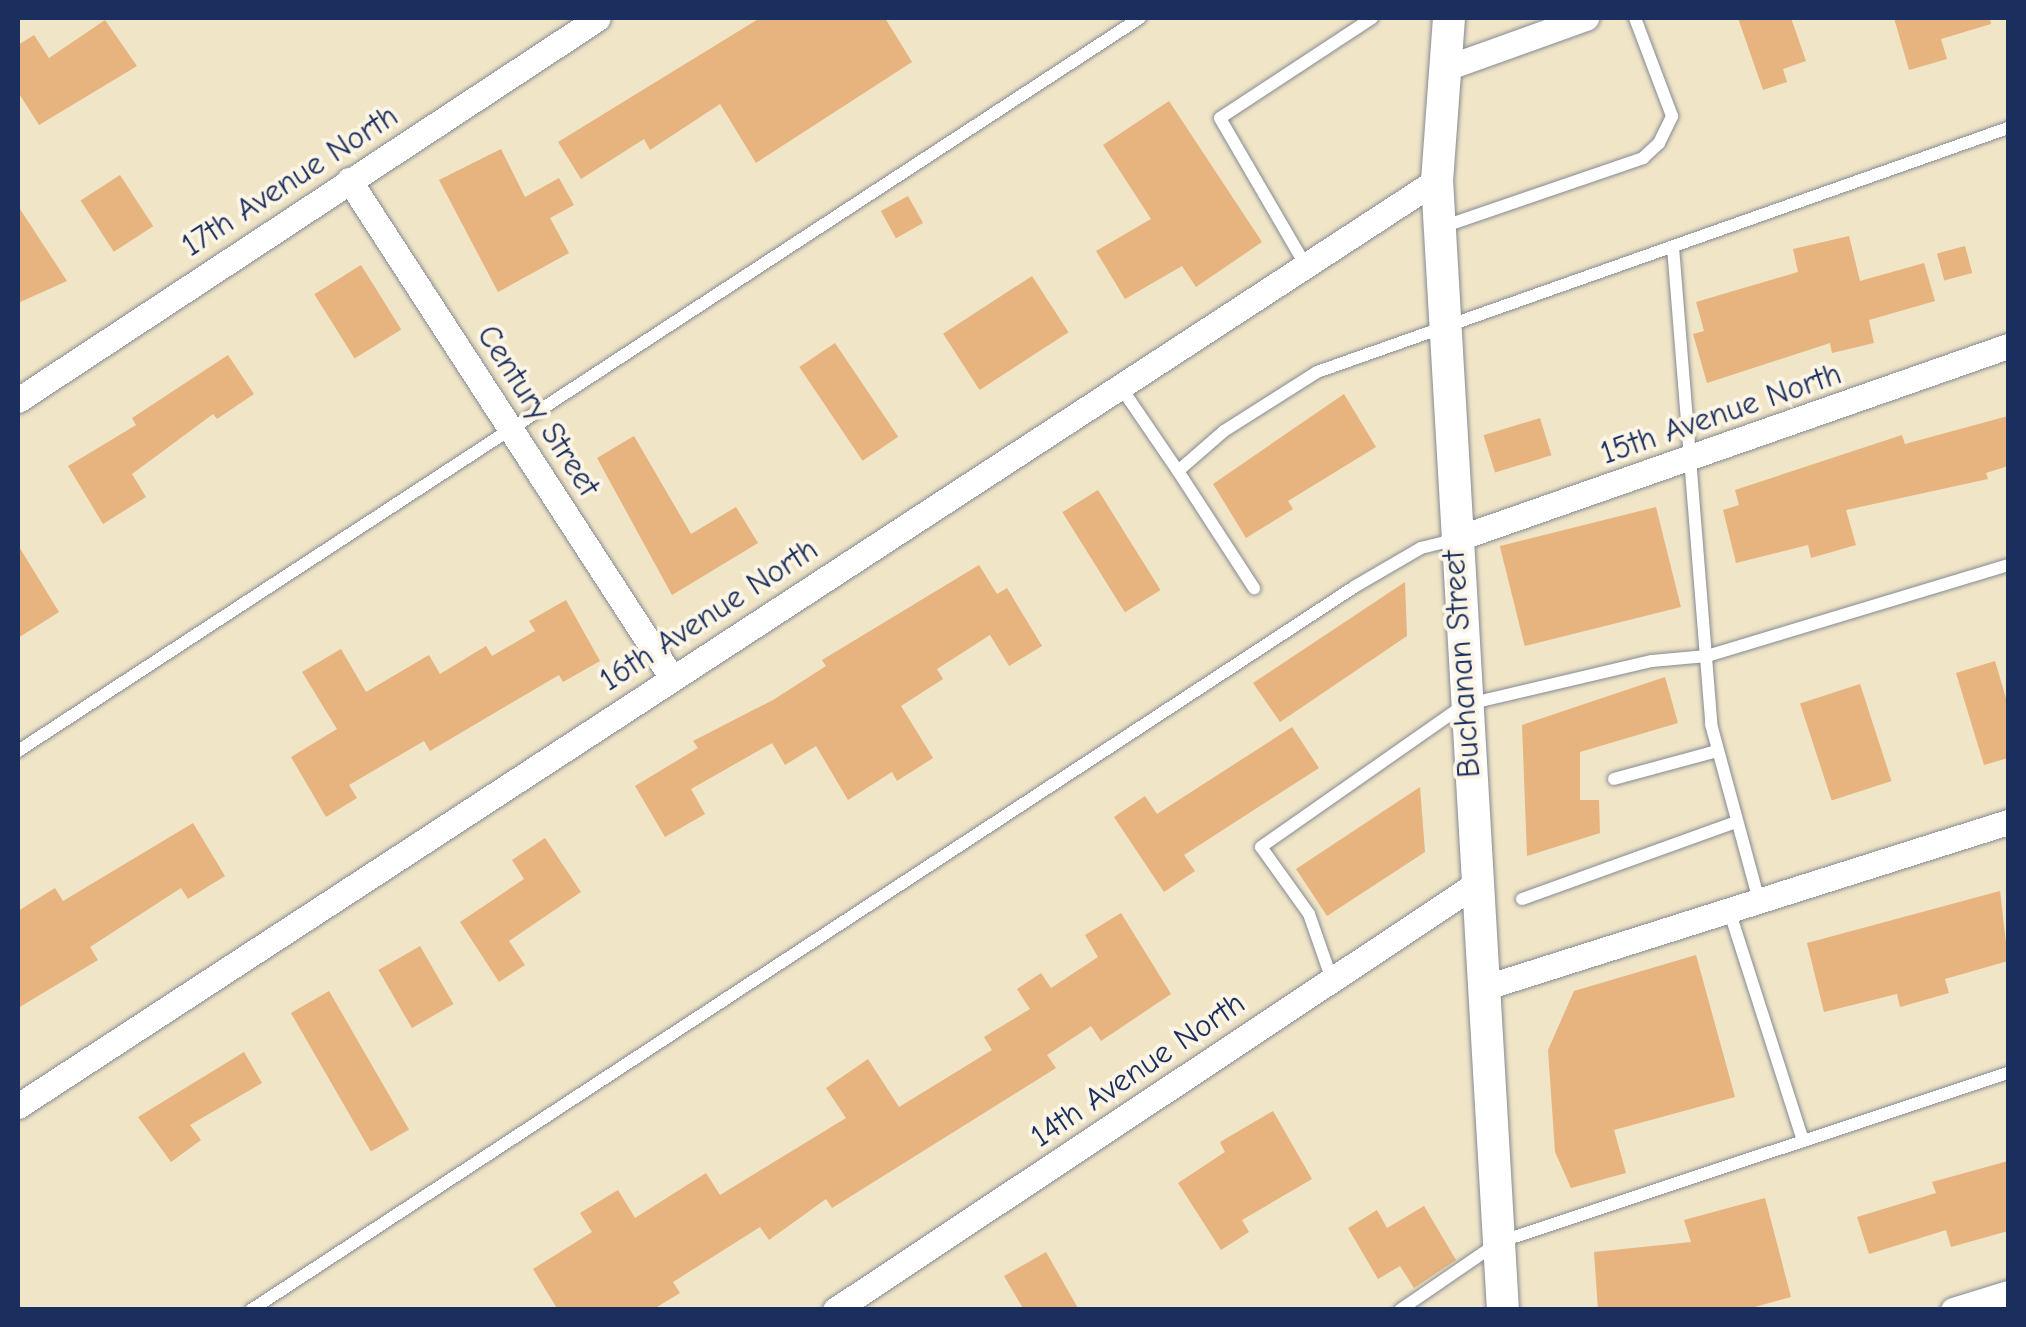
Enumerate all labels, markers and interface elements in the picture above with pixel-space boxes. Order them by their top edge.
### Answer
street label: 17th Avenue North [175,97,405,265]
street label: Century Street [468,318,608,504]
street label: 15th Avenue North [1596,355,1846,473]
street label: 16th Avenue North [593,530,825,700]
street label: Buchanan Street [1435,549,1489,779]
street label: 14th Avenue North [1024,984,1252,1156]

